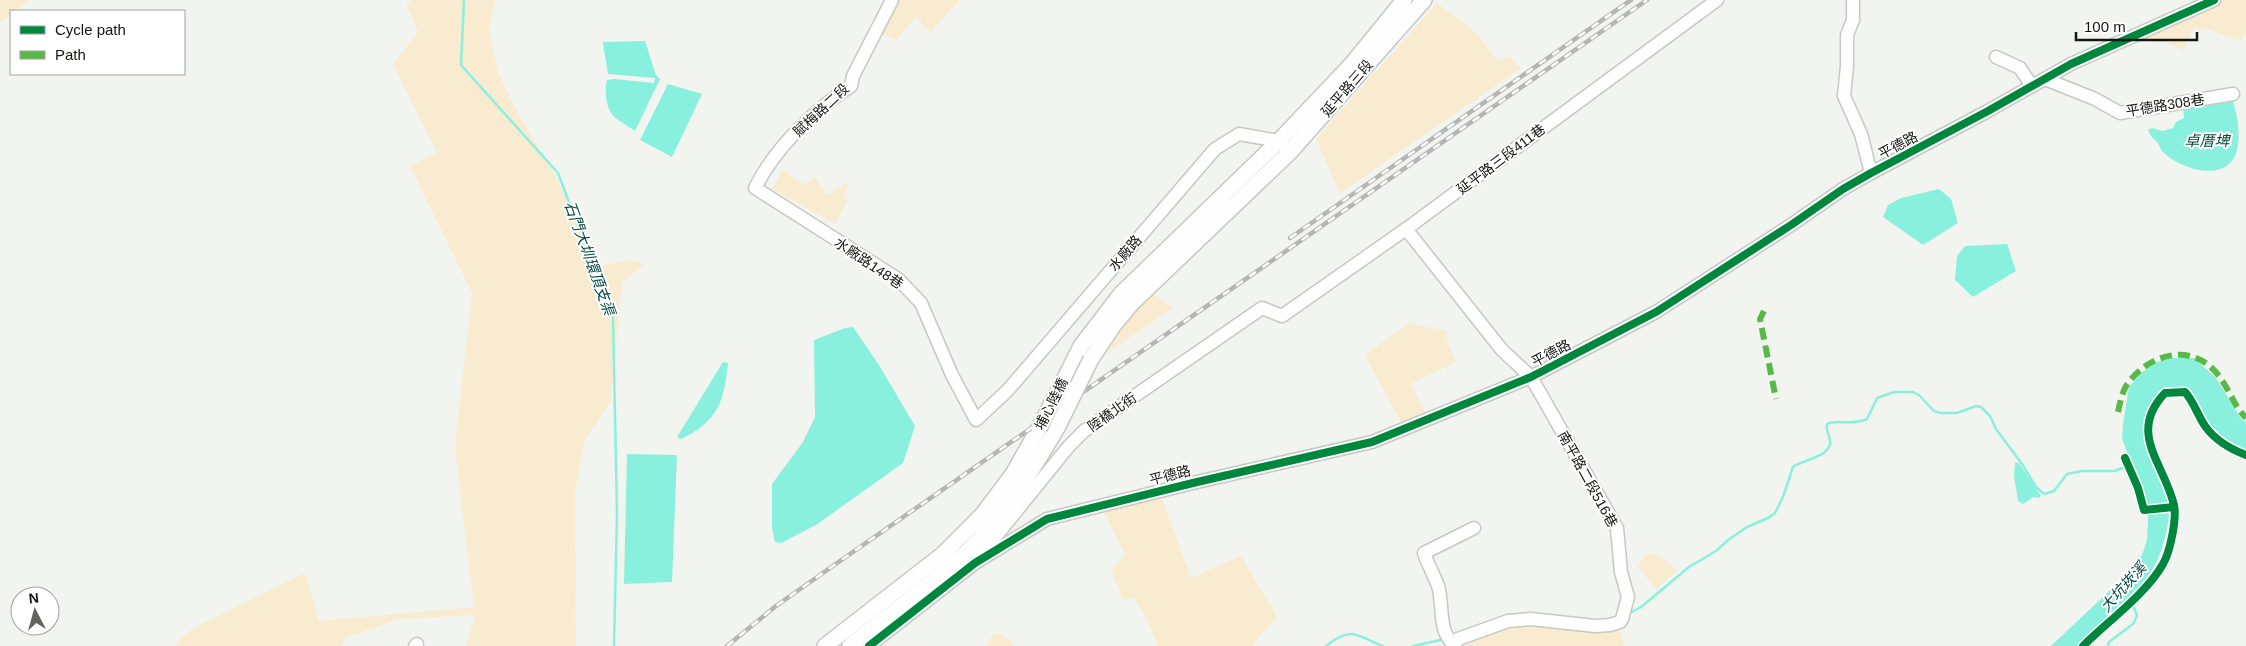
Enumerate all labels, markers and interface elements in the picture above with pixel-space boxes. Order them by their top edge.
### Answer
legend [10,10,185,75]
scale bar [2076,10,2197,42]
text: 100 m [2084,18,2126,35]
text: Cycle path [55,21,126,38]
text: Path [55,46,86,63]
street label: 延平路三段 [1318,56,1376,120]
street label: 賦梅路二段 [790,80,852,140]
street label: 平德路308巷 [2125,91,2205,119]
street label: 延平路三段411巷 [1454,121,1548,197]
street label: 平德路 [1876,128,1920,162]
water label: 卓厝埤 [2184,132,2231,149]
water label: 石門大圳環頂支渠 [561,199,619,319]
street label: 水廠路 [1105,232,1145,274]
street label: 水廠路148巷 [832,234,906,292]
street label: 平德路 [1529,336,1573,370]
street label: 埔心陸橋 [1031,375,1071,433]
street label: 陸橋北街 [1084,389,1140,435]
street label: 南平路二段516巷 [1555,428,1621,530]
street label: 平德路 [1148,462,1192,488]
water label: 大坑崁溪 [2097,558,2151,615]
north arrow [10,586,60,636]
text: N [28,590,40,607]

